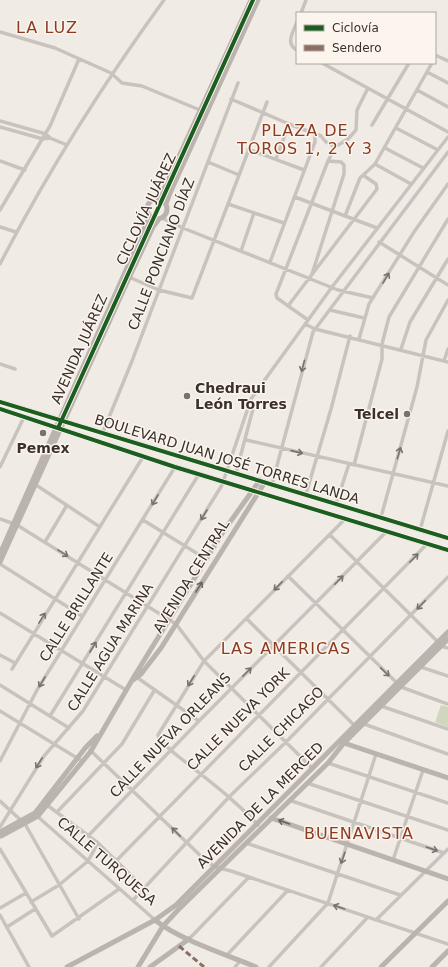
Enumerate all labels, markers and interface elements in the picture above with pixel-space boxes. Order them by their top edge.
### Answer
legend [296,12,436,64]
district label: LA LUZ [16,18,78,37]
text: Ciclovía [332,21,379,35]
text: Sendero [332,41,382,55]
district label: PLAZA DE TOROS 1, 2 Y 3 [236,121,373,158]
street label: CICLOVÍA JUÁREZ [113,151,179,267]
street label: CALLE PONCIANO DÍAZ [125,176,197,332]
one-way arrow [382,272,390,284]
street label: AVENIDA JUÁREZ [48,292,110,406]
one-way arrow [299,359,306,372]
place label: Chedraui León Torres [195,380,287,412]
marker: Chedraui León Torres [182,391,192,401]
place label: Telcel [354,406,399,422]
marker: Telcel [402,409,412,419]
street label: BOULEVARD JUAN JOSÉ TORRES LANDA [93,411,362,507]
marker: Pemex [38,428,48,438]
place label: Pemex [17,440,69,456]
one-way arrow [396,446,403,459]
one-way arrow [291,448,304,456]
one-way arrow [150,494,158,506]
one-way arrow [200,509,208,520]
street label: AVENIDA CENTRAL [150,516,232,636]
one-way arrow [57,548,68,557]
street label: CALLE BRILLANTE [36,550,116,664]
one-way arrow [409,553,419,563]
one-way arrow [334,575,344,585]
street label: CALLE AGUA MARINA [64,580,156,714]
one-way arrow [196,581,204,593]
one-way arrow [274,581,283,591]
one-way arrow [416,600,425,610]
one-way arrow [39,612,47,624]
district label: LAS AMERICAS [221,639,351,658]
one-way arrow [90,641,98,653]
street label: CALLE NUEVA YORK [183,664,293,774]
one-way arrow [242,667,252,677]
one-way arrow [380,668,390,677]
street label: CALLE NUEVA ORLEANS [106,669,234,801]
one-way arrow [186,675,194,687]
one-way arrow [38,676,46,688]
street label: CALLE CHICAGO [235,683,327,775]
street label: AVENIDA DE LA MERCED [194,739,326,871]
one-way arrow [35,757,43,768]
street label: CALLE TURQUESA [54,814,160,909]
one-way arrow [277,818,290,825]
district label: BUENAVISTA [304,824,414,843]
one-way arrow [171,827,181,837]
one-way arrow [426,845,438,853]
one-way arrow [339,851,346,864]
one-way arrow [333,903,345,911]

